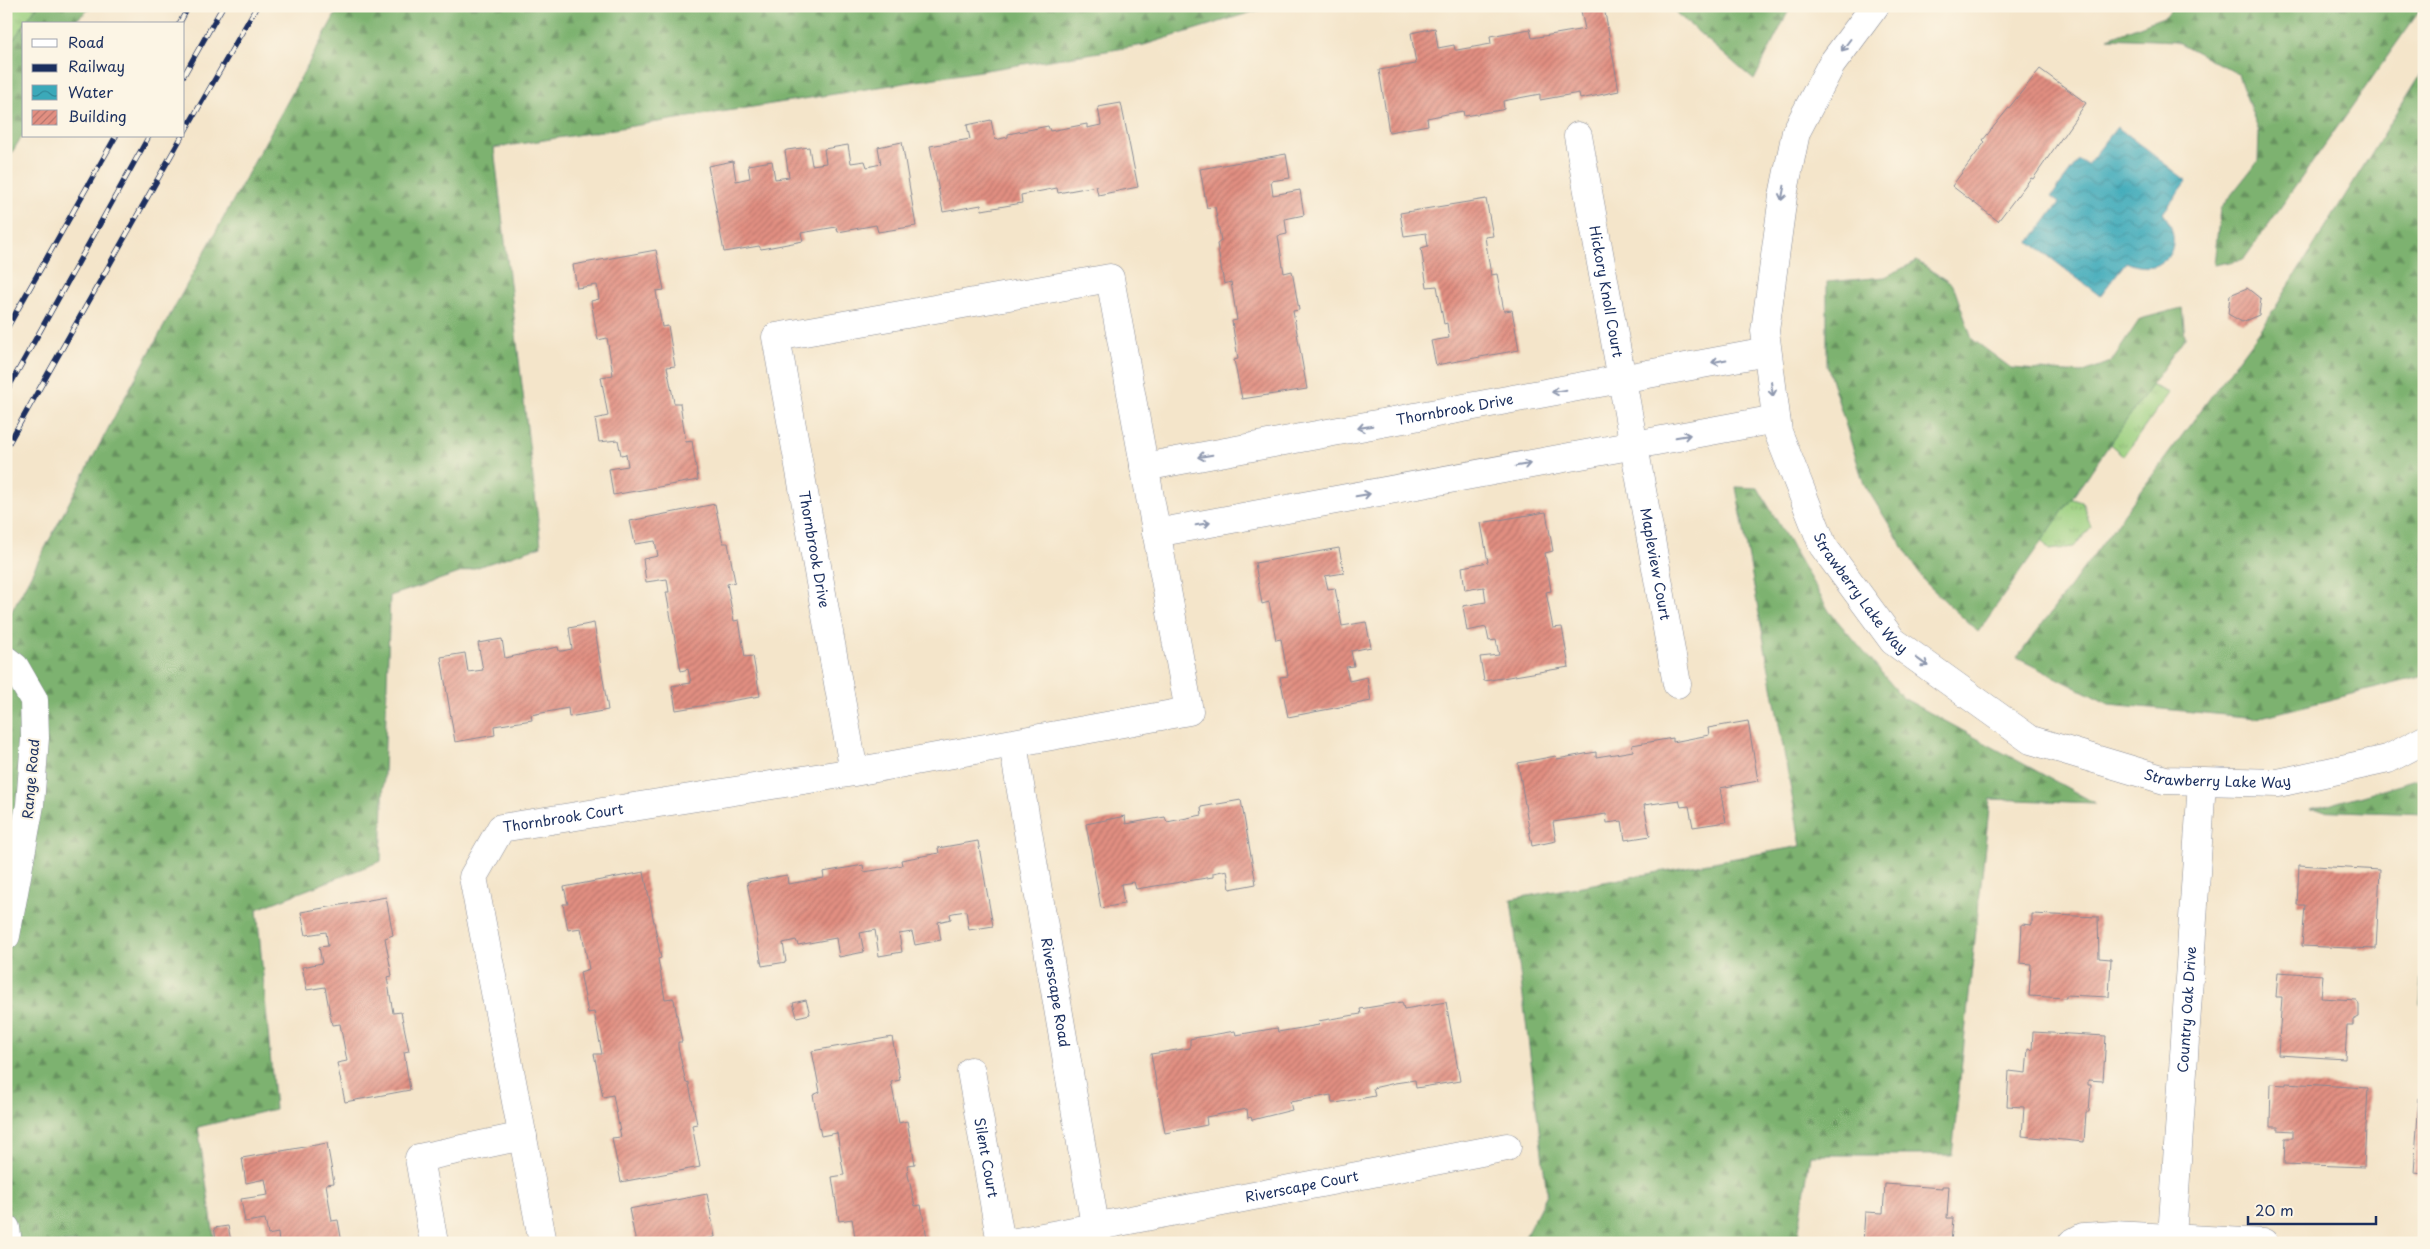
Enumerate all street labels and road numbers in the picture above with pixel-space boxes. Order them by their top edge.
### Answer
street label: Hickory Knoll Court [1584,224,1629,359]
street label: Thornbrook Drive [1394,388,1515,430]
street label: Thornbrook Drive [794,489,835,610]
street label: Mapleview Court [1635,506,1676,622]
street label: Strawberry Lake Way [1809,529,1912,658]
street label: Range Road [17,738,44,820]
street label: Strawberry Lake Way [2142,763,2293,794]
street label: Thornbrook Court [501,798,625,838]
street label: Riverscape Road [1036,936,1075,1049]
street label: Country Oak Drive [2172,945,2201,1073]
street label: Silent Court [969,1116,1004,1200]
street label: Riverscape Court [1243,1165,1360,1207]

